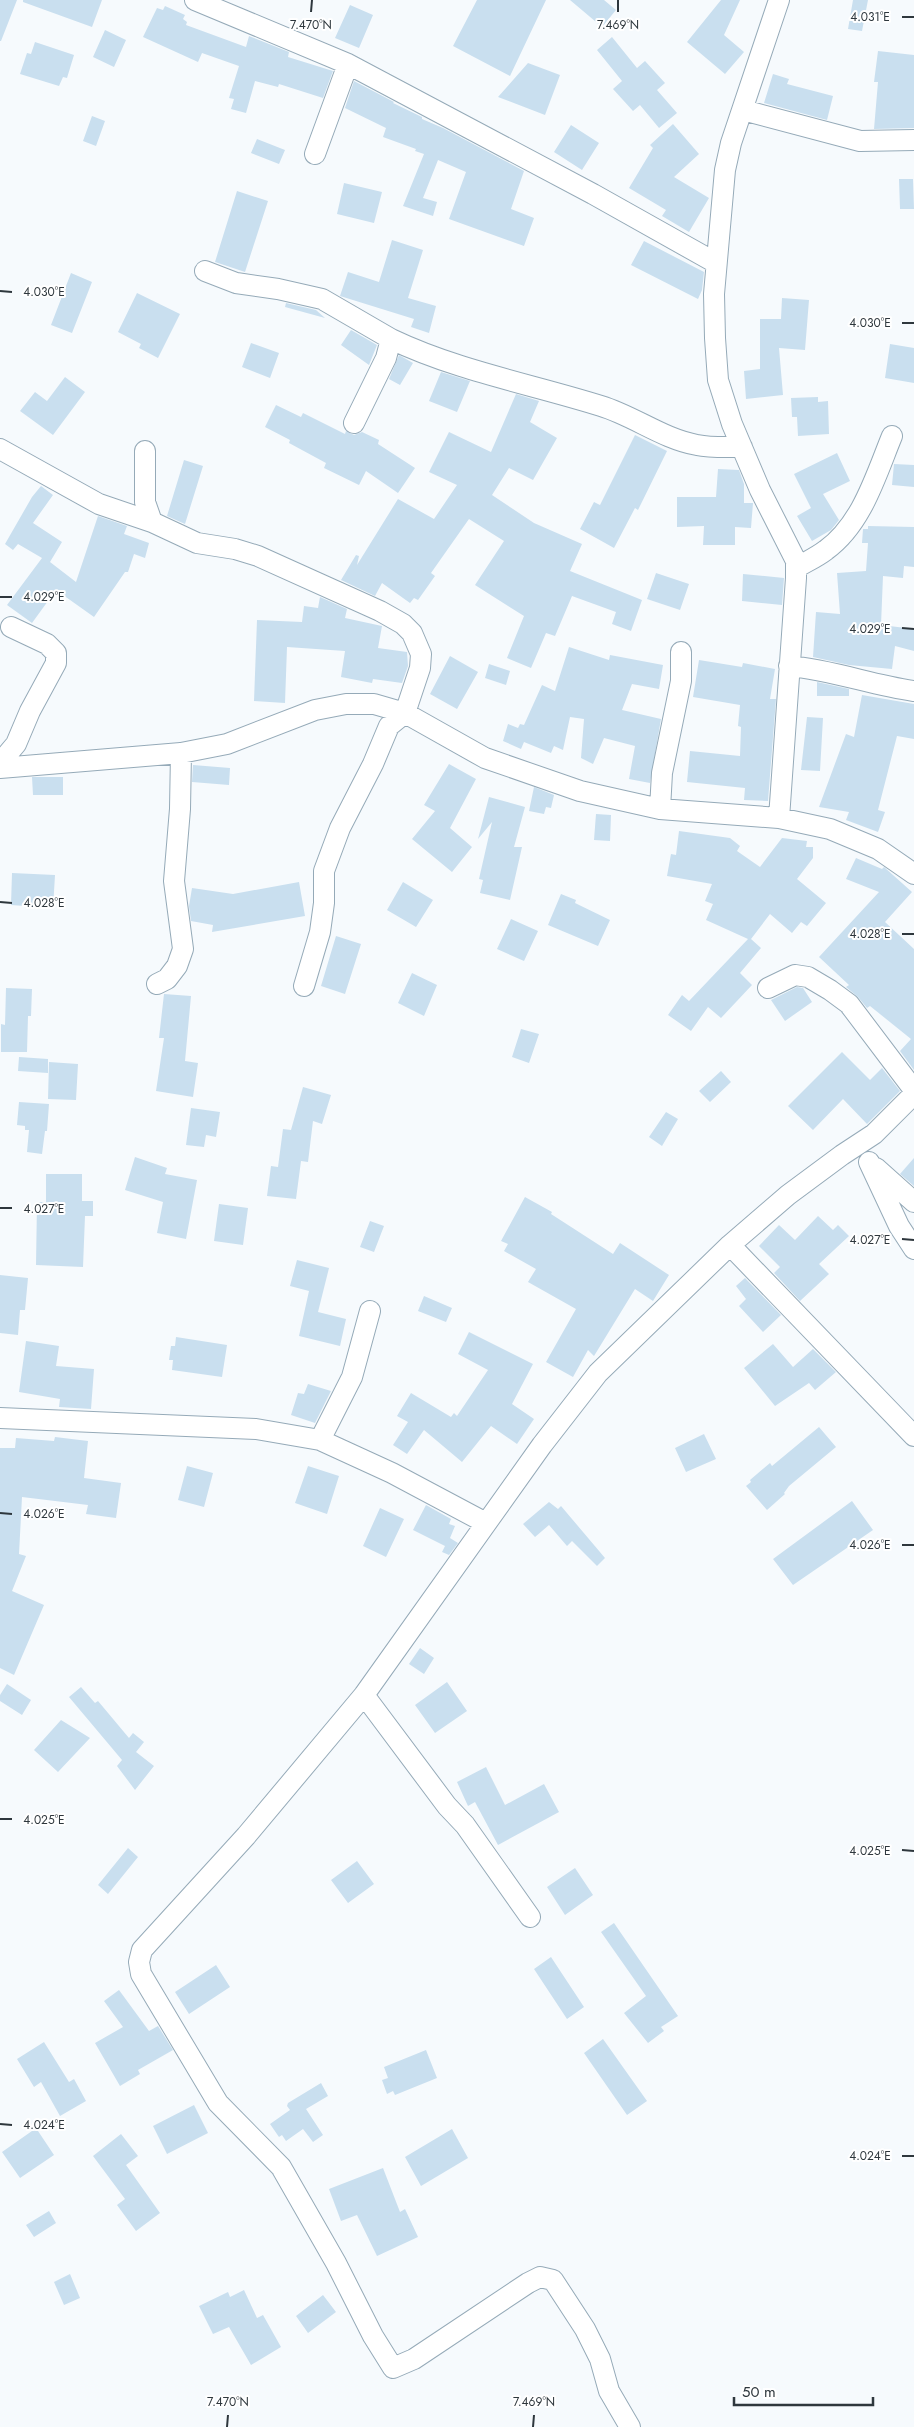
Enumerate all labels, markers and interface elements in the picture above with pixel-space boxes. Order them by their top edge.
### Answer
text: 4.031°E [850,8,890,26]
text: 7.470°N [290,16,332,34]
text: 7.469°N [597,16,639,34]
text: 4.030°E [23,283,65,301]
text: 4.030°E [849,314,891,332]
text: 4.029°E [23,588,65,606]
text: 4.029°E [849,620,891,638]
text: 4.028°E [23,894,65,912]
text: 4.028°E [849,925,891,943]
text: 4.027°E [24,1200,64,1218]
text: 4.027°E [850,1231,890,1249]
text: 4.026°E [23,1505,65,1523]
text: 4.026°E [849,1536,891,1554]
text: 4.025°E [23,1811,65,1829]
text: 4.025°E [849,1842,891,1860]
text: 4.024°E [23,2116,65,2134]
text: 4.024°E [849,2147,891,2165]
scale bar [734,2374,873,2406]
text: 50 m [742,2381,776,2403]
text: 7.470°N [207,2393,249,2411]
text: 7.469°N [513,2393,555,2411]

